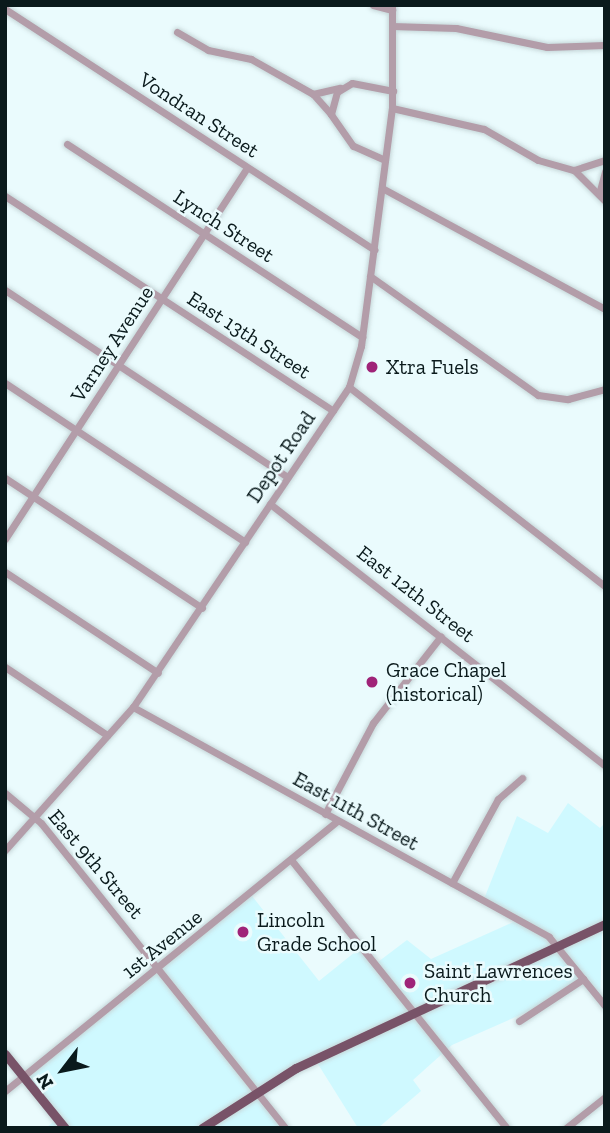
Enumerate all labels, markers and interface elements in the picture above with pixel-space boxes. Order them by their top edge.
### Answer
street label: Vondran Street [134,67,264,163]
street label: Lynch Street [169,184,279,268]
street label: Varney Avenue [65,281,159,407]
street label: East 13th Street [182,286,316,384]
place label: Xtra Fuels [386,354,479,380]
marker: Xtra Fuels [364,359,380,375]
street label: Depot Road [241,407,321,507]
street label: East 12th Street [352,540,480,648]
place label: Grace Chapel (historical) [386,657,506,707]
marker: Grace Chapel (historical) [364,674,380,690]
street label: East 11th Street [289,766,423,856]
street label: East 9th Street [43,804,149,924]
street label: 1st Avenue [117,904,207,984]
place label: Lincoln Grade School [257,907,376,957]
marker: Lincoln Grade School [235,924,251,940]
place label: Saint Lawrences Church [424,958,573,1008]
marker: Saint Lawrences Church [402,975,418,991]
north arrow [28,1035,98,1105]
text: N [31,1069,58,1094]

